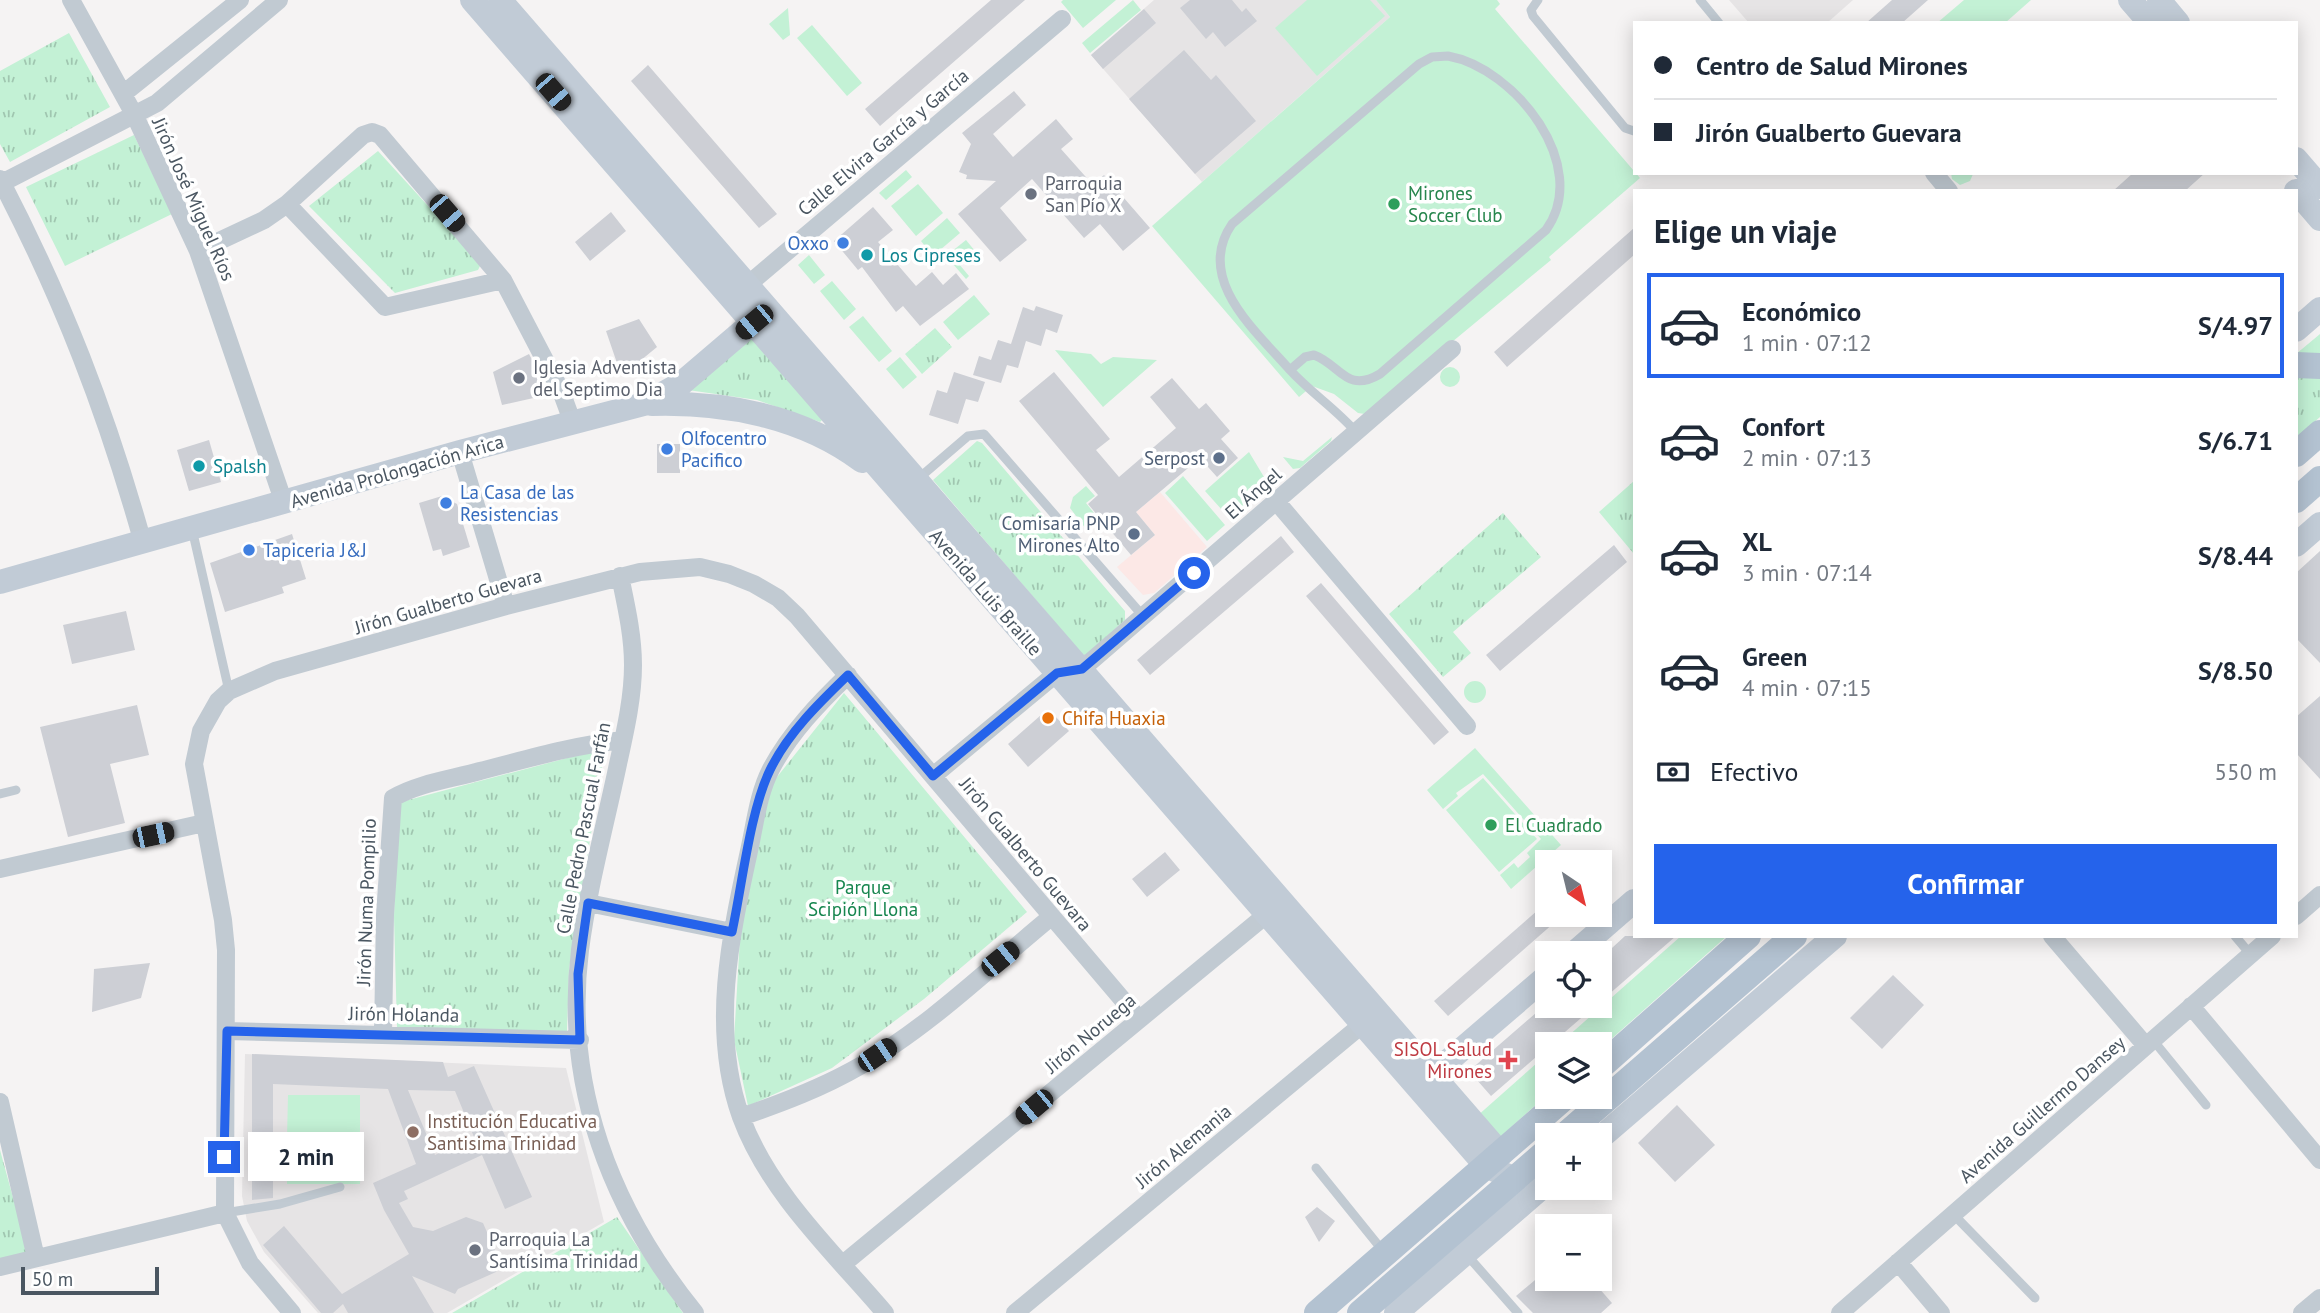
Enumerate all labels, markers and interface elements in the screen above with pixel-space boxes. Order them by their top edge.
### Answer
text: Centro de Salud Mirones [1696,49,1968,82]
street label: Calle Elvira García y García [793,63,973,221]
car [532,69,575,115]
street label: Jirón José Miguel Ríos [147,113,241,284]
text: Jirón Gualberto Guevara [1696,116,1962,149]
place label: Parroquia San Pío X [1045,171,1122,217]
place label: Mirones Soccer Club [1408,181,1503,227]
marker: Parroquia San Pío X [1023,186,1039,202]
car [426,190,469,236]
marker: Mirones Soccer Club [1386,196,1402,212]
text: Elige un viaje [1654,210,1837,252]
place label: Oxxo [788,231,829,255]
marker: Oxxo [835,235,851,251]
place label: Los Cipreses [881,243,981,267]
marker: Los Cipreses [859,247,875,263]
icon: car [1658,294,1721,357]
text: Económico [1742,295,1861,328]
car [732,300,777,344]
text: S/4.97 [2198,309,2273,342]
text: 1 min · 07:12 [1742,328,1872,357]
place label: Iglesia Adventista del Septimo Dia [533,355,677,401]
marker: Iglesia Adventista del Septimo Dia [511,370,527,386]
icon: car [1658,409,1721,472]
text: Confort [1742,410,1825,443]
text: S/6.71 [2198,424,2273,457]
place label: Olfocentro Pacifico [681,426,767,472]
street label: Avenida Prolongación Arica [287,429,507,513]
marker: Olfocentro Pacifico [659,441,675,457]
text: 2 min · 07:13 [1742,443,1872,472]
place label: Serpost [1144,446,1206,470]
marker: Serpost [1211,450,1227,466]
place label: Spalsh [213,454,267,478]
marker: Spalsh [191,458,207,474]
street label: El Ángel [1220,462,1287,524]
place label: La Casa de las Resistencias [460,480,574,526]
marker: La Casa de las Resistencias [438,495,454,511]
place label: Comisaría PNP Mirones Alto [1002,511,1120,557]
street label: Avenida Luis Braille [924,524,1048,660]
icon: car [1658,524,1721,587]
text: XL [1742,525,1772,558]
marker: Comisaría PNP Mirones Alto [1126,526,1142,542]
place label: Tapiceria J&J [263,538,367,562]
text: S/8.44 [2198,539,2273,572]
marker: Tapiceria J&J [241,542,257,558]
route start [1178,557,1210,589]
text: 3 min · 07:14 [1742,558,1872,587]
street label: Jirón Gualberto Guevara [351,563,544,639]
icon: car [1658,639,1721,702]
text: Green [1742,640,1807,673]
text: S/8.50 [2198,654,2273,687]
text: 4 min · 07:15 [1742,673,1872,702]
place label: Chifa Huaxia [1062,706,1166,730]
marker: Chifa Huaxia [1040,710,1056,726]
street label: Calle Pedro Pascual Farfán [551,720,615,936]
icon: cash [1654,753,1692,791]
text: Efectivo [1710,755,1799,788]
text: 550 m [2215,757,2277,786]
street label: Jirón Gualberto Guevara [954,771,1097,936]
place label: El Cuadrado [1505,813,1603,837]
marker: El Cuadrado [1483,817,1499,833]
street label: Jirón Numa Pompilio [351,818,381,987]
car [131,820,176,850]
button: Confirmar [1654,844,2277,924]
north arrow [1535,850,1612,928]
map controls [1535,850,1612,1291]
park label: Parque Scipión Llona [808,875,918,921]
car [978,938,1023,980]
button: locate [1535,941,1612,1018]
street label: Jirón Noruega [1039,988,1140,1079]
street label: Jirón Holanda [347,1001,460,1027]
street label: Avenida Guillermo Dansey [1954,1030,2130,1188]
button: layers [1535,1032,1612,1109]
car [854,1035,901,1075]
place label: SISOL Salud Mirones [1394,1037,1492,1083]
marker: SISOL Salud Mirones [1498,1050,1518,1070]
car [1012,1085,1057,1129]
street label: Jirón Alemania [1129,1099,1236,1194]
place label: Institución Educativa Santisima Trinidad [427,1109,597,1155]
button: + [1535,1123,1612,1200]
marker: Institución Educativa Santisima Trinidad [405,1124,421,1140]
callout: 2 min [248,1132,364,1182]
route end [208,1141,240,1173]
text: 2 min [278,1142,334,1171]
button: − [1535,1214,1612,1291]
place label: Parroquia La Santísima Trinidad [489,1227,638,1273]
marker: Parroquia La Santísima Trinidad [467,1242,483,1258]
scale bar [21,1264,159,1296]
text: 50 m [32,1267,73,1291]

